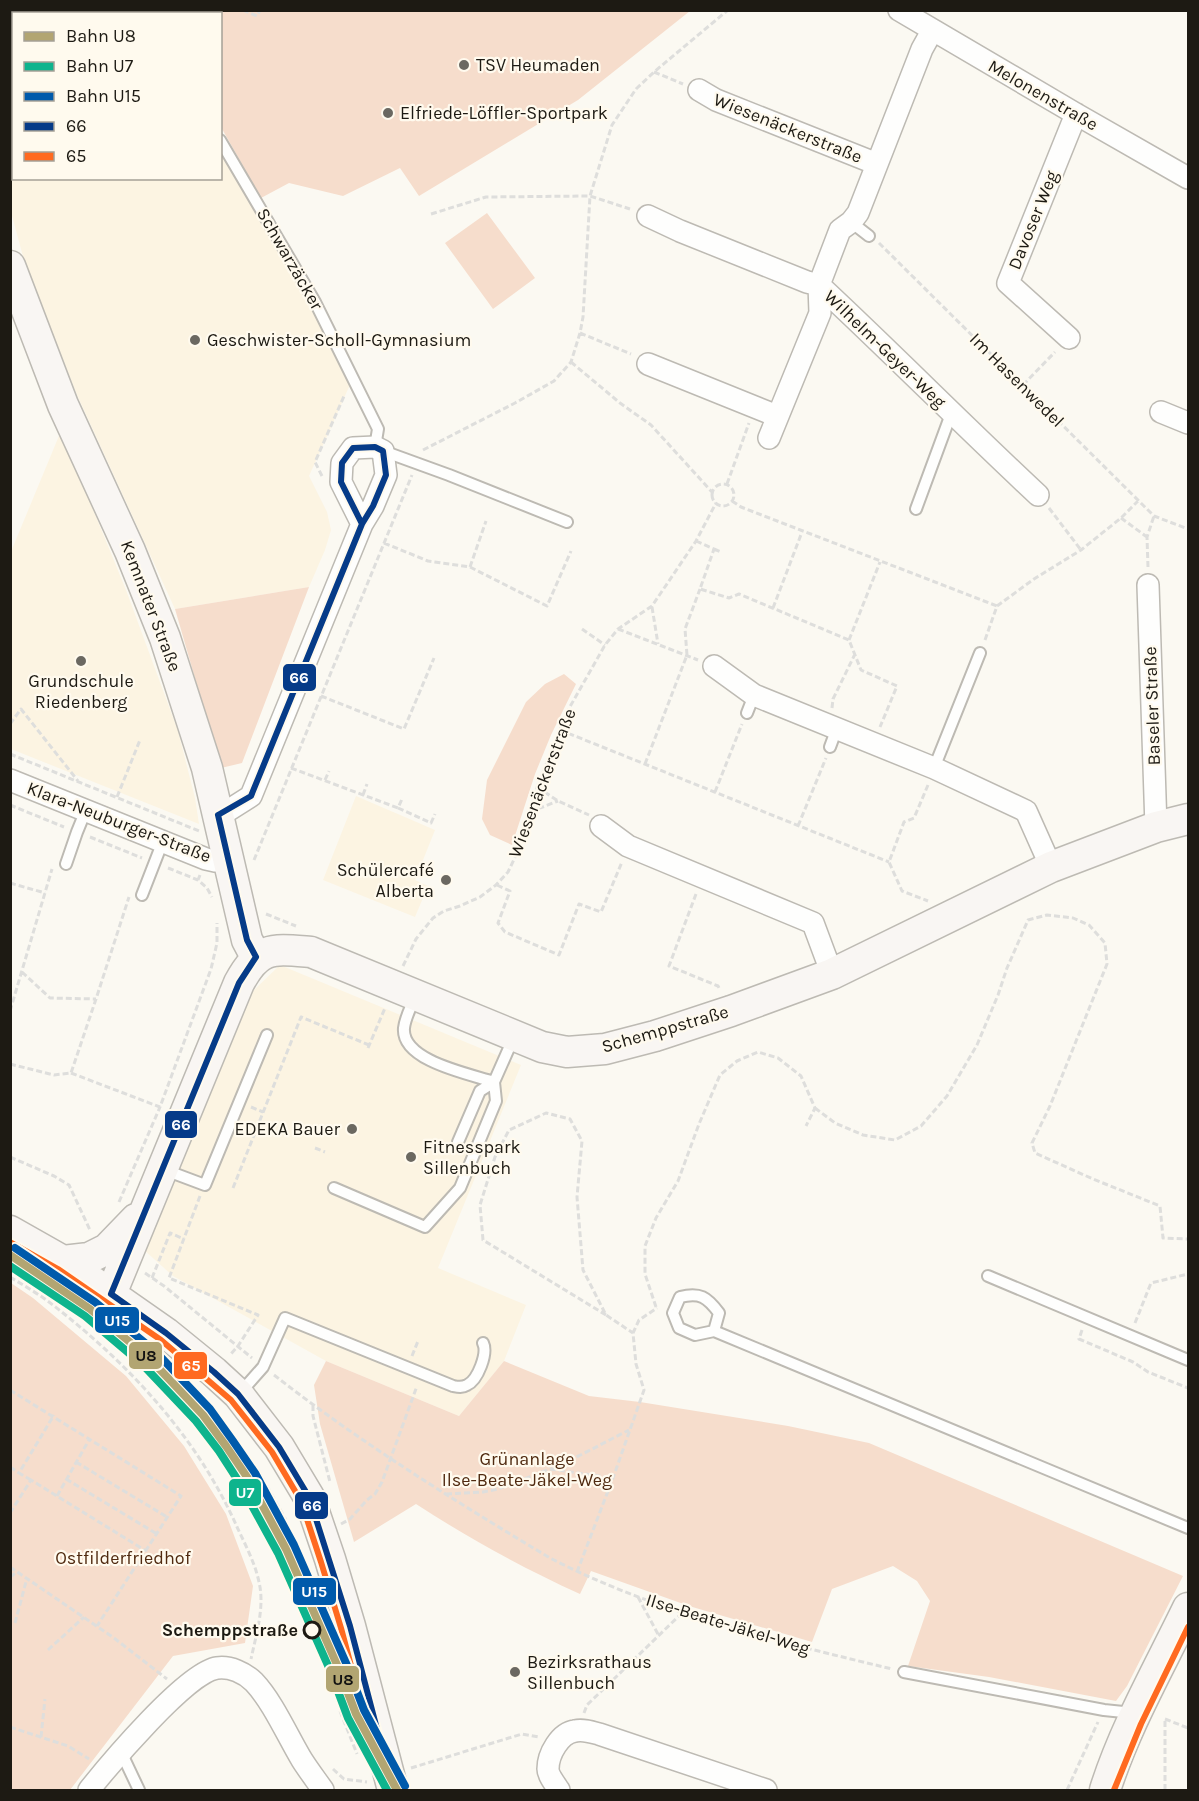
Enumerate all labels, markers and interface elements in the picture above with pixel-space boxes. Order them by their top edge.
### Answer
legend [12,12,222,180]
text: Bahn U8 [66,25,136,47]
place label: TSV Heumaden [476,54,600,76]
text: Bahn U7 [66,55,134,77]
street label: Melonenstraße [984,55,1102,135]
marker: TSV Heumaden [457,58,471,72]
text: Bahn U15 [66,85,141,107]
street label: Wiesenäckerstraße [710,88,866,168]
place label: Elfriede-Löffler-Sportpark [400,102,608,124]
marker: Elfriede-Löffler-Sportpark [381,106,395,120]
text: 66 [66,115,87,137]
text: 65 [66,145,86,167]
street label: Davoser Weg [1003,167,1063,273]
street label: Schwarzäcker [252,204,328,314]
street label: Wilhelm-Geyer-Weg [819,285,951,413]
street label: Im Hasenwedel [965,328,1069,432]
place label: Geschwister-Scholl-Gymnasium [207,329,471,351]
marker: Geschwister-Scholl-Gymnasium [188,333,202,347]
street label: Kemnater Straße [116,537,186,675]
street label: Baseler Straße [1139,646,1165,766]
marker: Grundschule Riedenberg [74,654,88,668]
line badge: 66 [282,663,317,692]
text: 66 [289,668,309,687]
place label: Grundschule Riedenberg [28,670,134,713]
street label: Wiesenäckerstraße [503,705,581,861]
street label: Klara-Neuburger-Straße [24,777,214,867]
place label: Schülercafé Alberta [337,859,434,902]
marker: Schülercafé Alberta [439,873,453,887]
street label: Schemppstraße [599,1000,731,1058]
line badge: 66 [164,1110,198,1139]
text: 66 [171,1115,191,1134]
place label: EDEKA Bauer [235,1118,340,1140]
marker: EDEKA Bauer [345,1122,359,1136]
place label: Fitnesspark Sillenbuch [423,1136,521,1179]
marker: Fitnesspark Sillenbuch [404,1150,418,1164]
line badge: U15 [94,1306,140,1334]
text: U15 [104,1311,130,1330]
line badge: U8 [128,1341,163,1370]
text: U8 [135,1346,157,1365]
line badge: 65 [173,1351,208,1380]
text: 65 [181,1356,201,1375]
park label: Grünanlage Ilse-Beate-Jäkel-Weg [442,1448,612,1491]
line badge: U7 [228,1478,262,1507]
text: U7 [236,1483,255,1502]
line badge: 66 [294,1491,329,1520]
text: 66 [302,1496,322,1515]
park label: Ostfilderfriedhof [55,1547,192,1569]
line badge: U15 [292,1577,337,1606]
text: U15 [301,1582,327,1601]
street label: Ilse-Beate-Jäkel-Weg [643,1589,813,1659]
place label: Schemppstraße [162,1619,298,1641]
marker: Schemppstraße [303,1621,321,1639]
place label: Bezirksrathaus Sillenbuch [527,1651,652,1694]
line badge: U8 [325,1665,360,1693]
marker: Bezirksrathaus Sillenbuch [508,1665,522,1679]
text: U8 [332,1670,354,1689]

